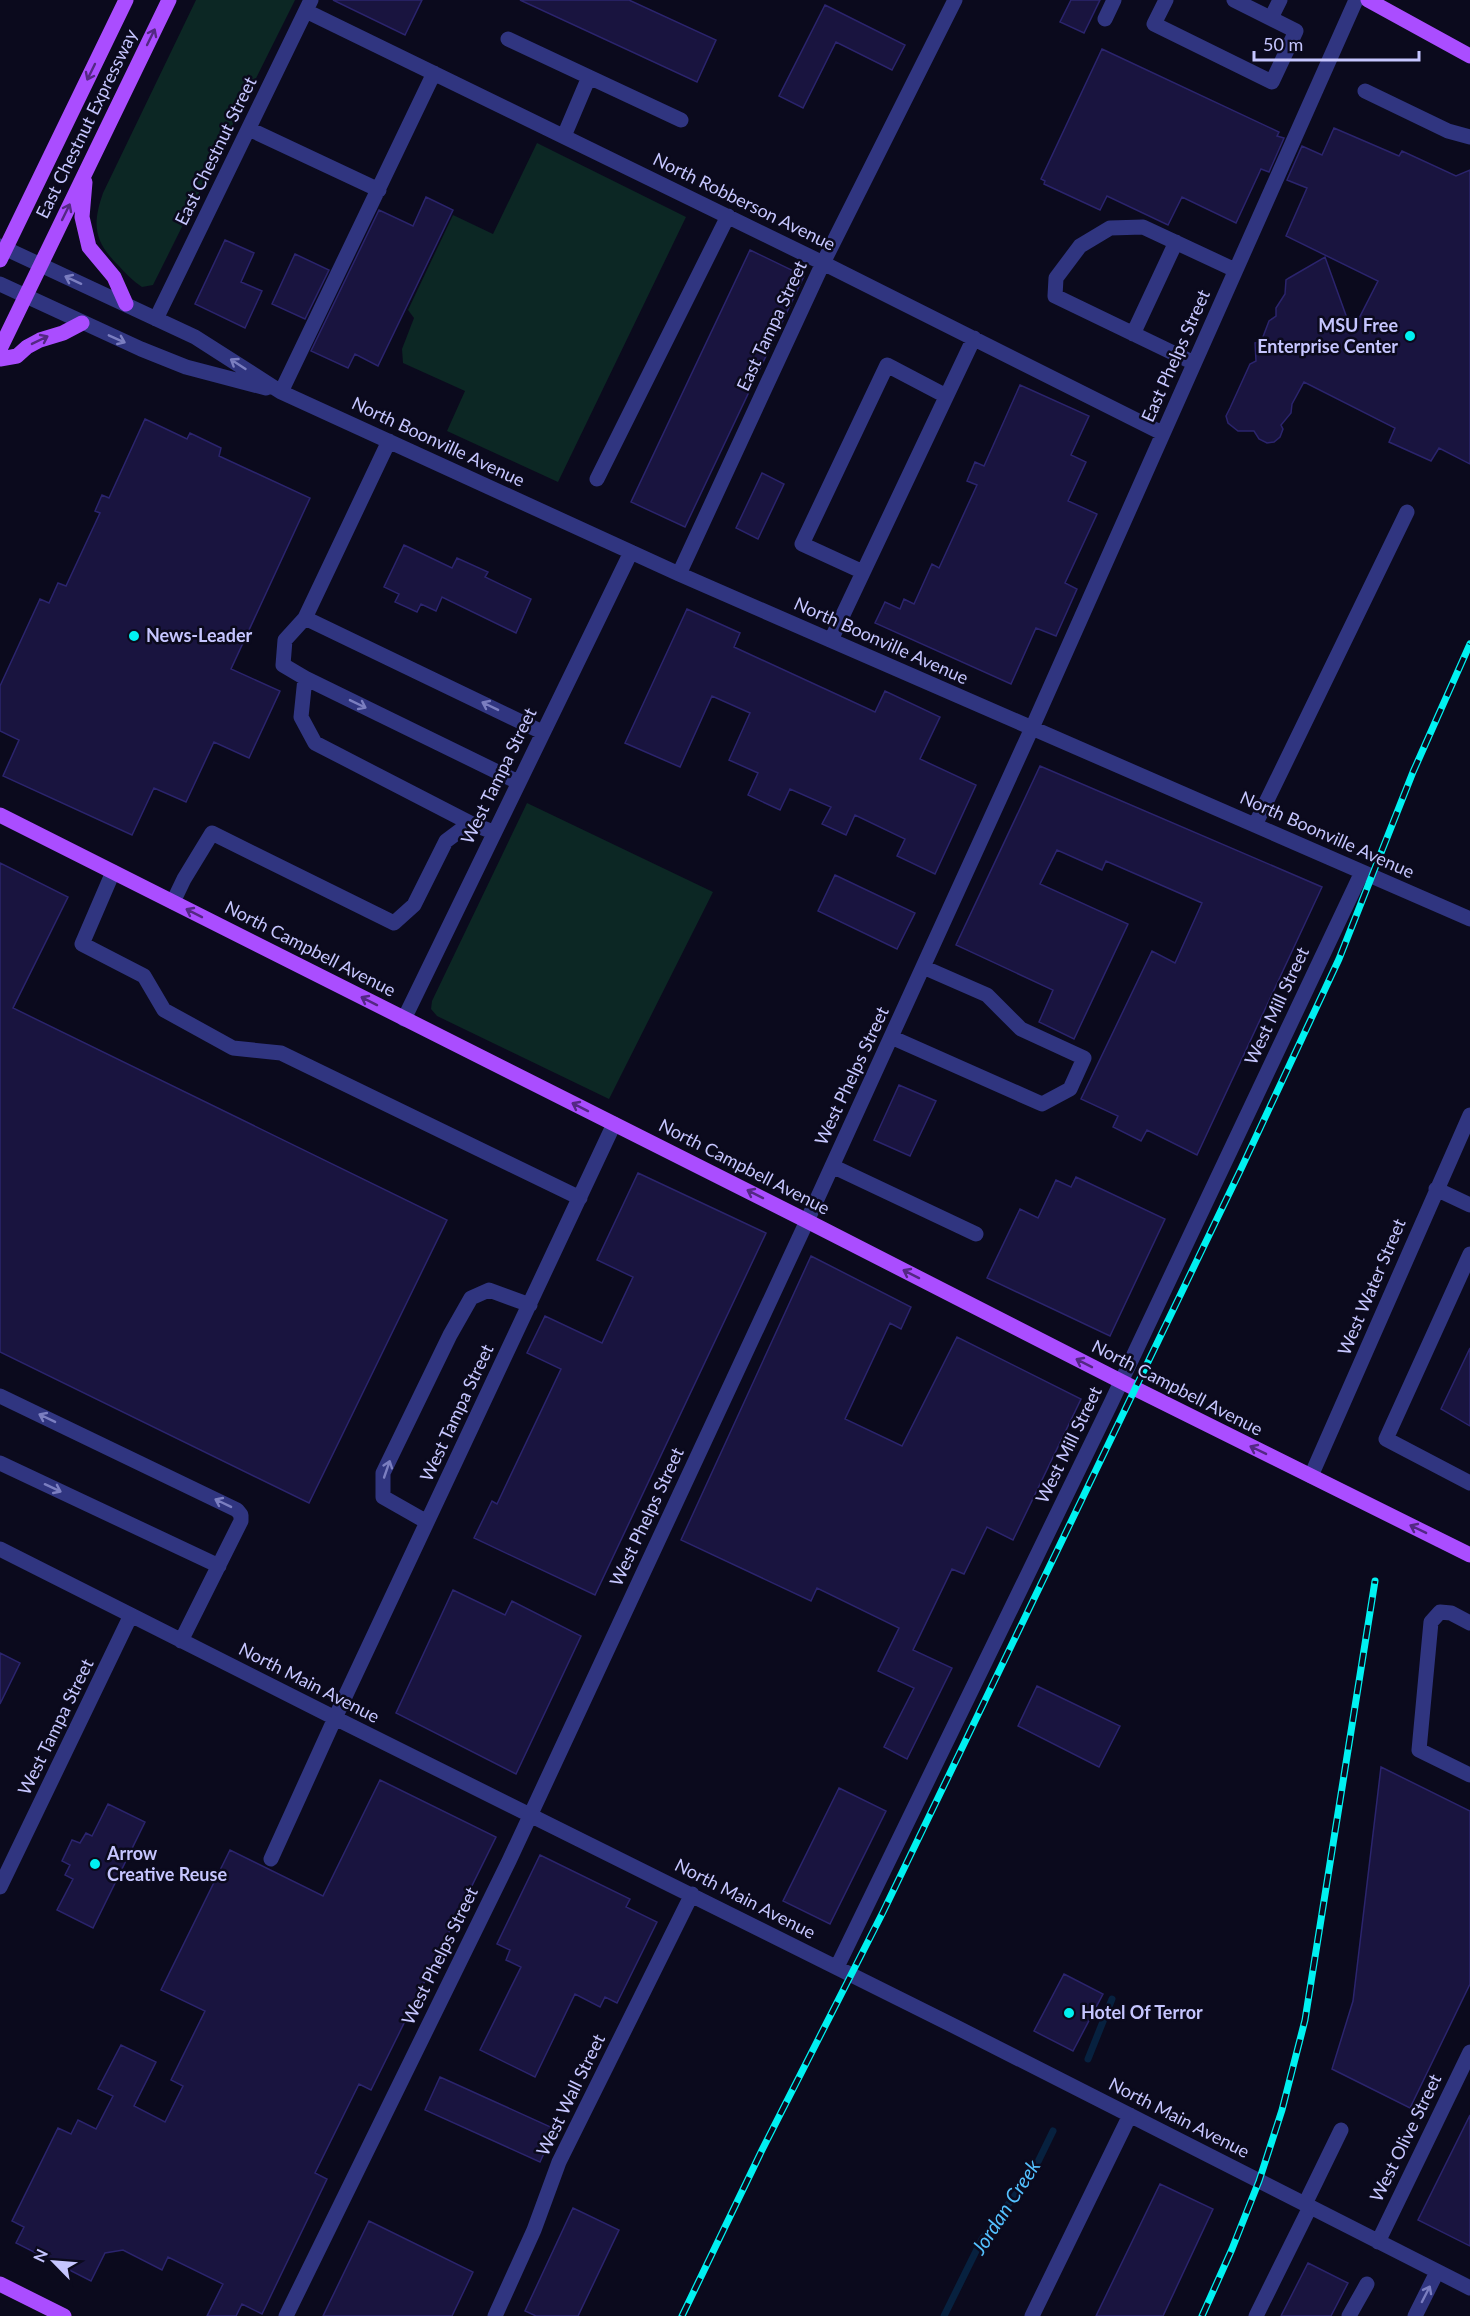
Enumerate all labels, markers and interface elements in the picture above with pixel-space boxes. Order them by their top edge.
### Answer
scale bar [1254,24,1419,62]
street label: East Chestnut Expressway [31,25,142,222]
one-way arrow [146,28,158,46]
text: 50 m [1263,33,1303,55]
one-way arrow [85,62,97,80]
street label: East Chestnut Street [170,72,261,228]
street label: North Robberson Avenue [650,147,839,255]
one-way arrow [61,204,72,222]
street label: East Tampa Street [731,257,811,394]
one-way arrow [65,273,83,285]
street label: East Phelps Street [1136,286,1214,425]
place label: MSU Free Enterprise Center [1257,314,1398,357]
marker: MSU Free Enterprise Center [1403,329,1417,343]
one-way arrow [107,333,125,345]
one-way arrow [31,334,49,346]
one-way arrow [230,358,247,370]
street label: North Boonville Avenue [348,391,528,491]
street label: North Boonville Avenue [791,592,972,688]
place label: News-Leader [146,624,252,646]
marker: News-Leader [127,629,141,643]
one-way arrow [348,698,366,710]
one-way arrow [481,700,499,712]
street label: West Tampa Street [456,703,541,847]
street label: North Boonville Avenue [1237,786,1418,882]
street label: North Campbell Avenue [221,895,400,1001]
one-way arrow [186,907,204,918]
street label: West Mill Street [1239,943,1313,1068]
one-way arrow [360,994,378,1006]
street label: West Phelps Street [809,1002,893,1148]
one-way arrow [572,1101,590,1112]
street label: North Campbell Avenue [655,1113,834,1219]
one-way arrow [746,1188,764,1200]
street label: West Water Street [1332,1214,1410,1358]
one-way arrow [902,1268,920,1279]
street label: North Campbell Avenue [1088,1334,1267,1440]
street label: West Tampa Street [415,1340,498,1485]
one-way arrow [1076,1357,1093,1369]
street label: West Mill Street [1030,1382,1106,1507]
one-way arrow [38,1412,56,1424]
street label: West Phelps Street [604,1443,688,1589]
one-way arrow [1250,1444,1268,1456]
one-way arrow [382,1460,393,1479]
one-way arrow [43,1482,61,1494]
one-way arrow [214,1496,232,1508]
one-way arrow [1409,1522,1427,1534]
street label: North Main Avenue [236,1637,383,1727]
street label: West Tampa Street [13,1654,98,1798]
place label: Arrow Creative Reuse [106,1842,227,1885]
street label: North Main Avenue [672,1853,819,1943]
marker: Arrow Creative Reuse [88,1857,102,1871]
street label: West Phelps Street [396,1883,482,2028]
place label: Hotel Of Terror [1081,2001,1203,2023]
marker: Hotel Of Terror [1062,2006,1076,2020]
street label: West Wall Street [531,2030,609,2159]
street label: West Olive Street [1365,2070,1446,2205]
street label: North Main Avenue [1106,2072,1253,2162]
water label: Jordan Creek [965,2154,1045,2259]
north arrow [24,2232,84,2292]
text: N [29,2246,51,2265]
one-way arrow [1420,2285,1432,2303]

